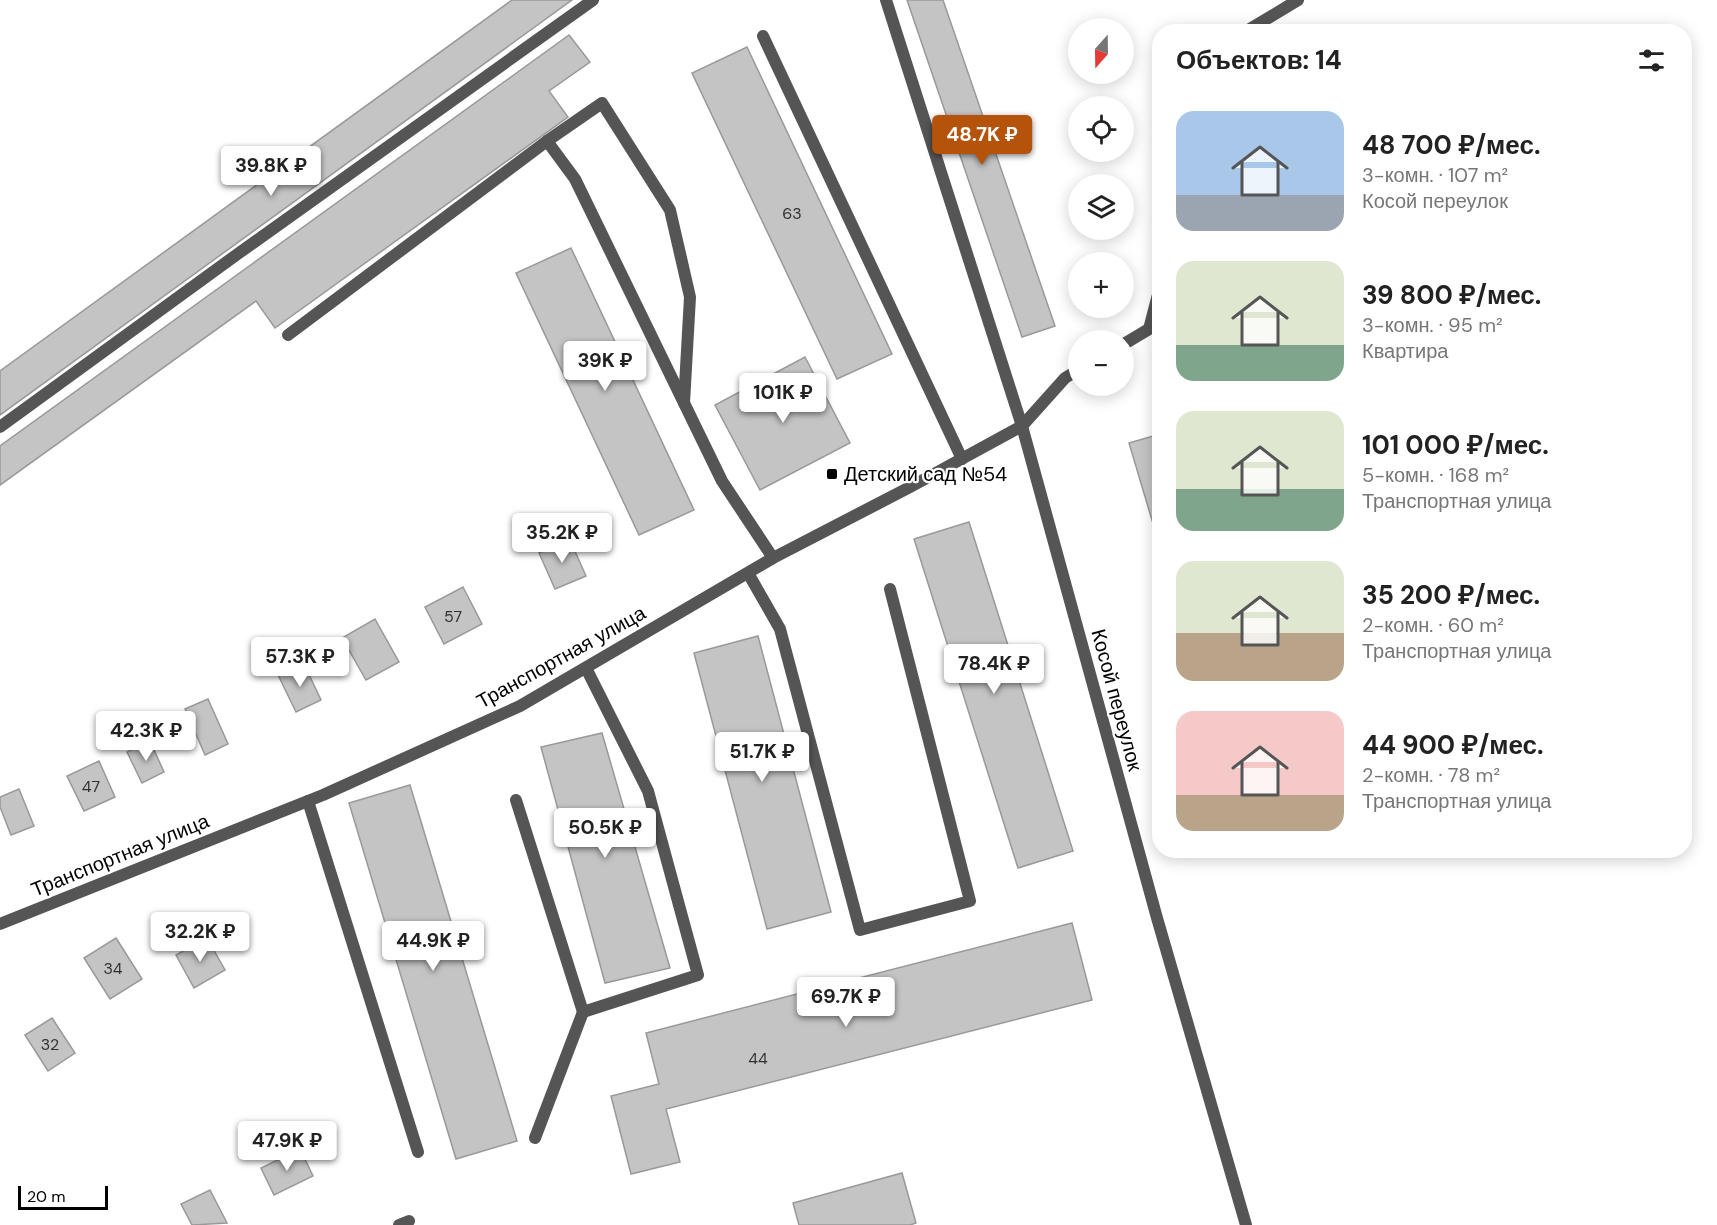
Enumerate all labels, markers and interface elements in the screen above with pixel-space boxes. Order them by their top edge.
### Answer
north arrow [1068,18,1134,84]
map controls [1068,18,1134,396]
text: Объектов: 14 [1176,43,1342,77]
icon: filters [1635,44,1668,77]
button: locate [1068,96,1134,162]
pin: 48.7K ₽ [927,115,1037,166]
text: 48.7K ₽ [946,121,1018,147]
text: 48 700 ₽/мес. [1362,128,1540,162]
icon: home [1224,135,1296,207]
pin: 39.8K ₽ [216,146,326,197]
text: 39.8K ₽ [235,152,307,178]
text: 3-комн. · 107 m² [1362,162,1508,188]
button: layers [1068,174,1134,240]
text: Косой переулок [1362,188,1508,214]
house number: 63 [782,203,802,224]
button: + [1068,252,1134,318]
text: 39 800 ₽/мес. [1362,278,1541,312]
icon: home [1224,285,1296,357]
text: 3-комн. · 95 m² [1362,312,1503,338]
button: − [1068,330,1134,396]
text: Квартира [1362,338,1448,364]
pin: 39K ₽ [563,341,647,392]
text: 39K ₽ [577,347,633,373]
pin: 101K ₽ [734,373,832,424]
text: 101K ₽ [753,379,813,405]
text: 101 000 ₽/мес. [1362,428,1549,462]
icon: home [1224,435,1296,507]
place label: Детский сад №54 [844,461,1007,487]
text: 5-комн. · 168 m² [1362,462,1509,488]
marker: Детский сад №54 [825,467,839,481]
text: Транспортная улица [1362,488,1551,514]
pin: 35.2K ₽ [507,513,617,564]
text: 35.2K ₽ [526,519,598,545]
text: 35 200 ₽/мес. [1362,578,1540,612]
icon: home [1224,585,1296,657]
street label: Транспортная улица [472,599,651,714]
house number: 57 [444,606,462,627]
text: 2-комн. · 60 m² [1362,612,1504,638]
street label: Косой переулок [1086,626,1149,774]
pin: 57.3K ₽ [245,637,355,688]
text: Транспортная улица [1362,638,1551,664]
text: 57.3K ₽ [265,643,335,669]
pin: 78.4K ₽ [939,644,1049,695]
text: 78.4K ₽ [958,650,1030,676]
pin: 42.3K ₽ [91,711,201,762]
text: 42.3K ₽ [110,717,182,743]
text: 44 900 ₽/мес. [1362,728,1544,762]
pin: 51.7K ₽ [707,732,817,783]
icon: home [1224,735,1296,807]
text: 51.7K ₽ [729,738,795,764]
text: 2-комн. · 78 m² [1362,762,1500,788]
house number: 47 [82,776,100,797]
text: Транспортная улица [1362,788,1551,814]
street label: Транспортная улица [27,807,214,903]
pin: 50.5K ₽ [550,808,660,859]
text: 50.5K ₽ [568,814,642,840]
pin: 32.2K ₽ [145,912,255,963]
text: 32.2K ₽ [164,918,236,944]
pin: 44.9K ₽ [378,921,488,972]
text: 44.9K ₽ [396,927,470,953]
house number: 34 [103,958,123,979]
pin: 69.7K ₽ [791,977,901,1028]
text: 69.7K ₽ [811,983,881,1009]
house number: 32 [41,1034,59,1055]
house number: 44 [748,1048,768,1069]
pin: 47.9K ₽ [232,1121,342,1172]
text: 47.9K ₽ [252,1127,322,1153]
scale bar [18,1183,108,1210]
text: 20 m [27,1186,66,1207]

